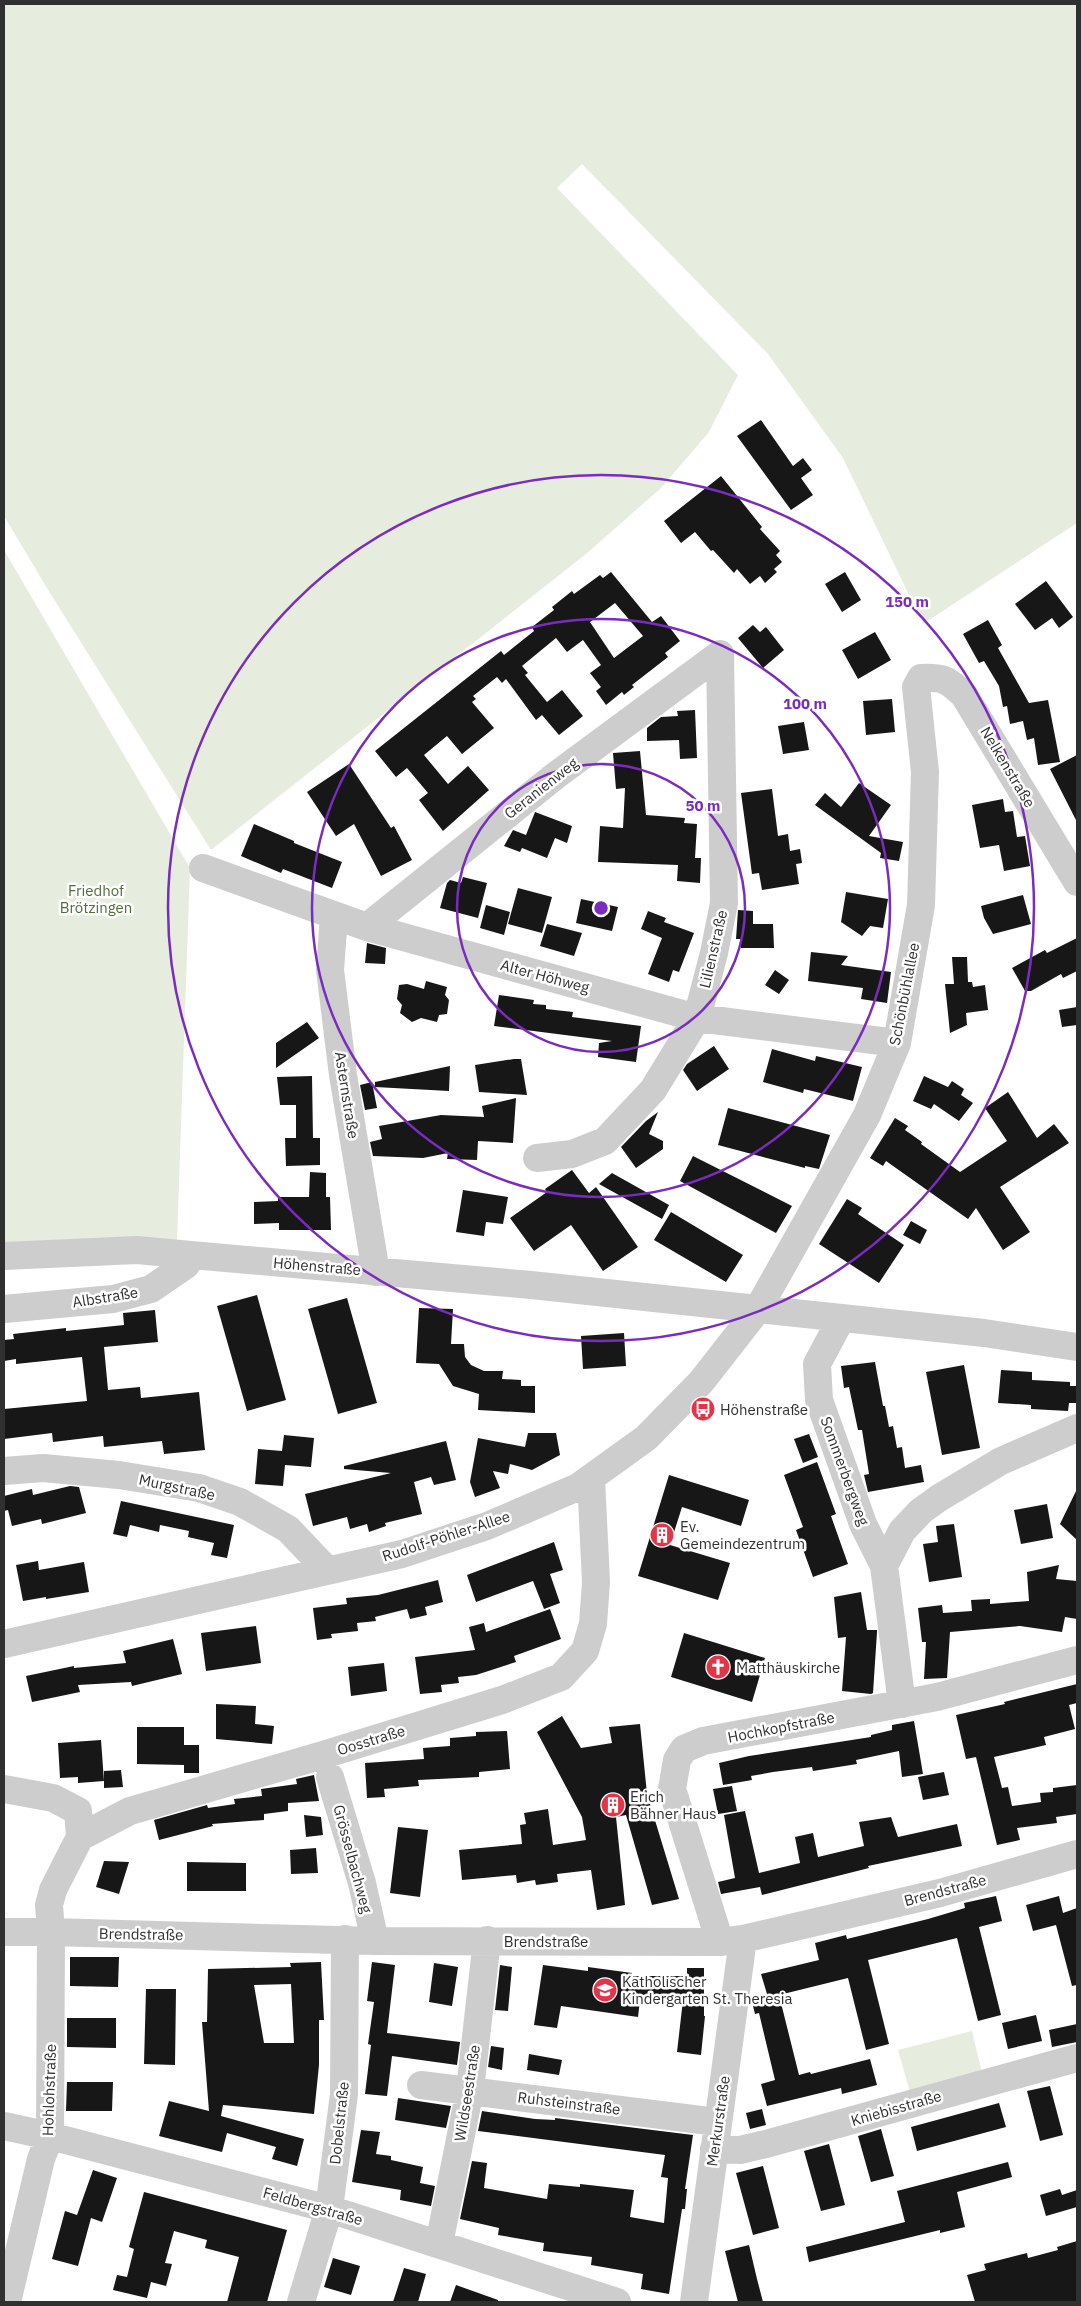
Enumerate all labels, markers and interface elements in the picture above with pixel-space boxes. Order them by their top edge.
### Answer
text: 150 m [885,592,929,611]
text: 100 m [783,694,827,713]
street label: Nelkenstraße [976,723,1040,811]
street label: Geranienweg [500,753,582,823]
text: 50 m [686,796,720,815]
park label: Friedhof Brötzingen [60,881,132,917]
centre of rings [592,899,610,917]
street label: Lilienstraße [695,908,731,990]
street label: Schönbühlallee [885,941,923,1047]
street label: Alter Höhweg [499,955,592,997]
street label: Asternstraße [331,1050,363,1140]
street label: Höhenstraße [272,1253,362,1279]
street label: Albstraße [71,1282,139,1312]
bus stop icon: Höhenstraße [690,1396,716,1422]
place label: Höhenstraße [720,1400,808,1419]
street label: Sommerbergweg [816,1414,874,1528]
street label: Murgstraße [137,1470,217,1504]
street label: Rudolf-Pöhler-Allee [380,1506,512,1566]
place label: Ev. Gemeindezentrum [680,1517,805,1553]
building icon: Ev. Gemeindezentrum [649,1522,675,1548]
church icon: Matthäuskirche [705,1654,731,1680]
place label: Matthäuskirche [736,1658,840,1677]
street label: Hochkopfstraße [726,1707,836,1747]
street label: Oosstraße [335,1721,407,1759]
place label: Erich Bähner Haus [630,1787,717,1823]
building icon: Erich Bähner Haus [600,1792,626,1818]
street label: Grösselbachweg [329,1803,377,1915]
street label: Brendstraße [902,1870,988,1910]
street label: Brendstraße [99,1924,183,1944]
street label: Brendstraße [504,1932,588,1951]
place label: Katholischer Kindergarten St. Theresia [622,1972,793,2008]
school or university icon: Katholischer Kindergarten St. Theresia [592,1977,618,2003]
street label: Wildseestraße [450,2043,484,2143]
street label: Hohlohstraße [38,2044,60,2136]
street label: Merkurstraße [702,2074,734,2168]
street label: Dobelstraße [325,2081,353,2165]
street label: Kniebisstraße [849,2086,943,2130]
street label: Ruhsteinstraße [517,2087,621,2119]
street label: Feldbergstraße [261,2183,365,2229]

